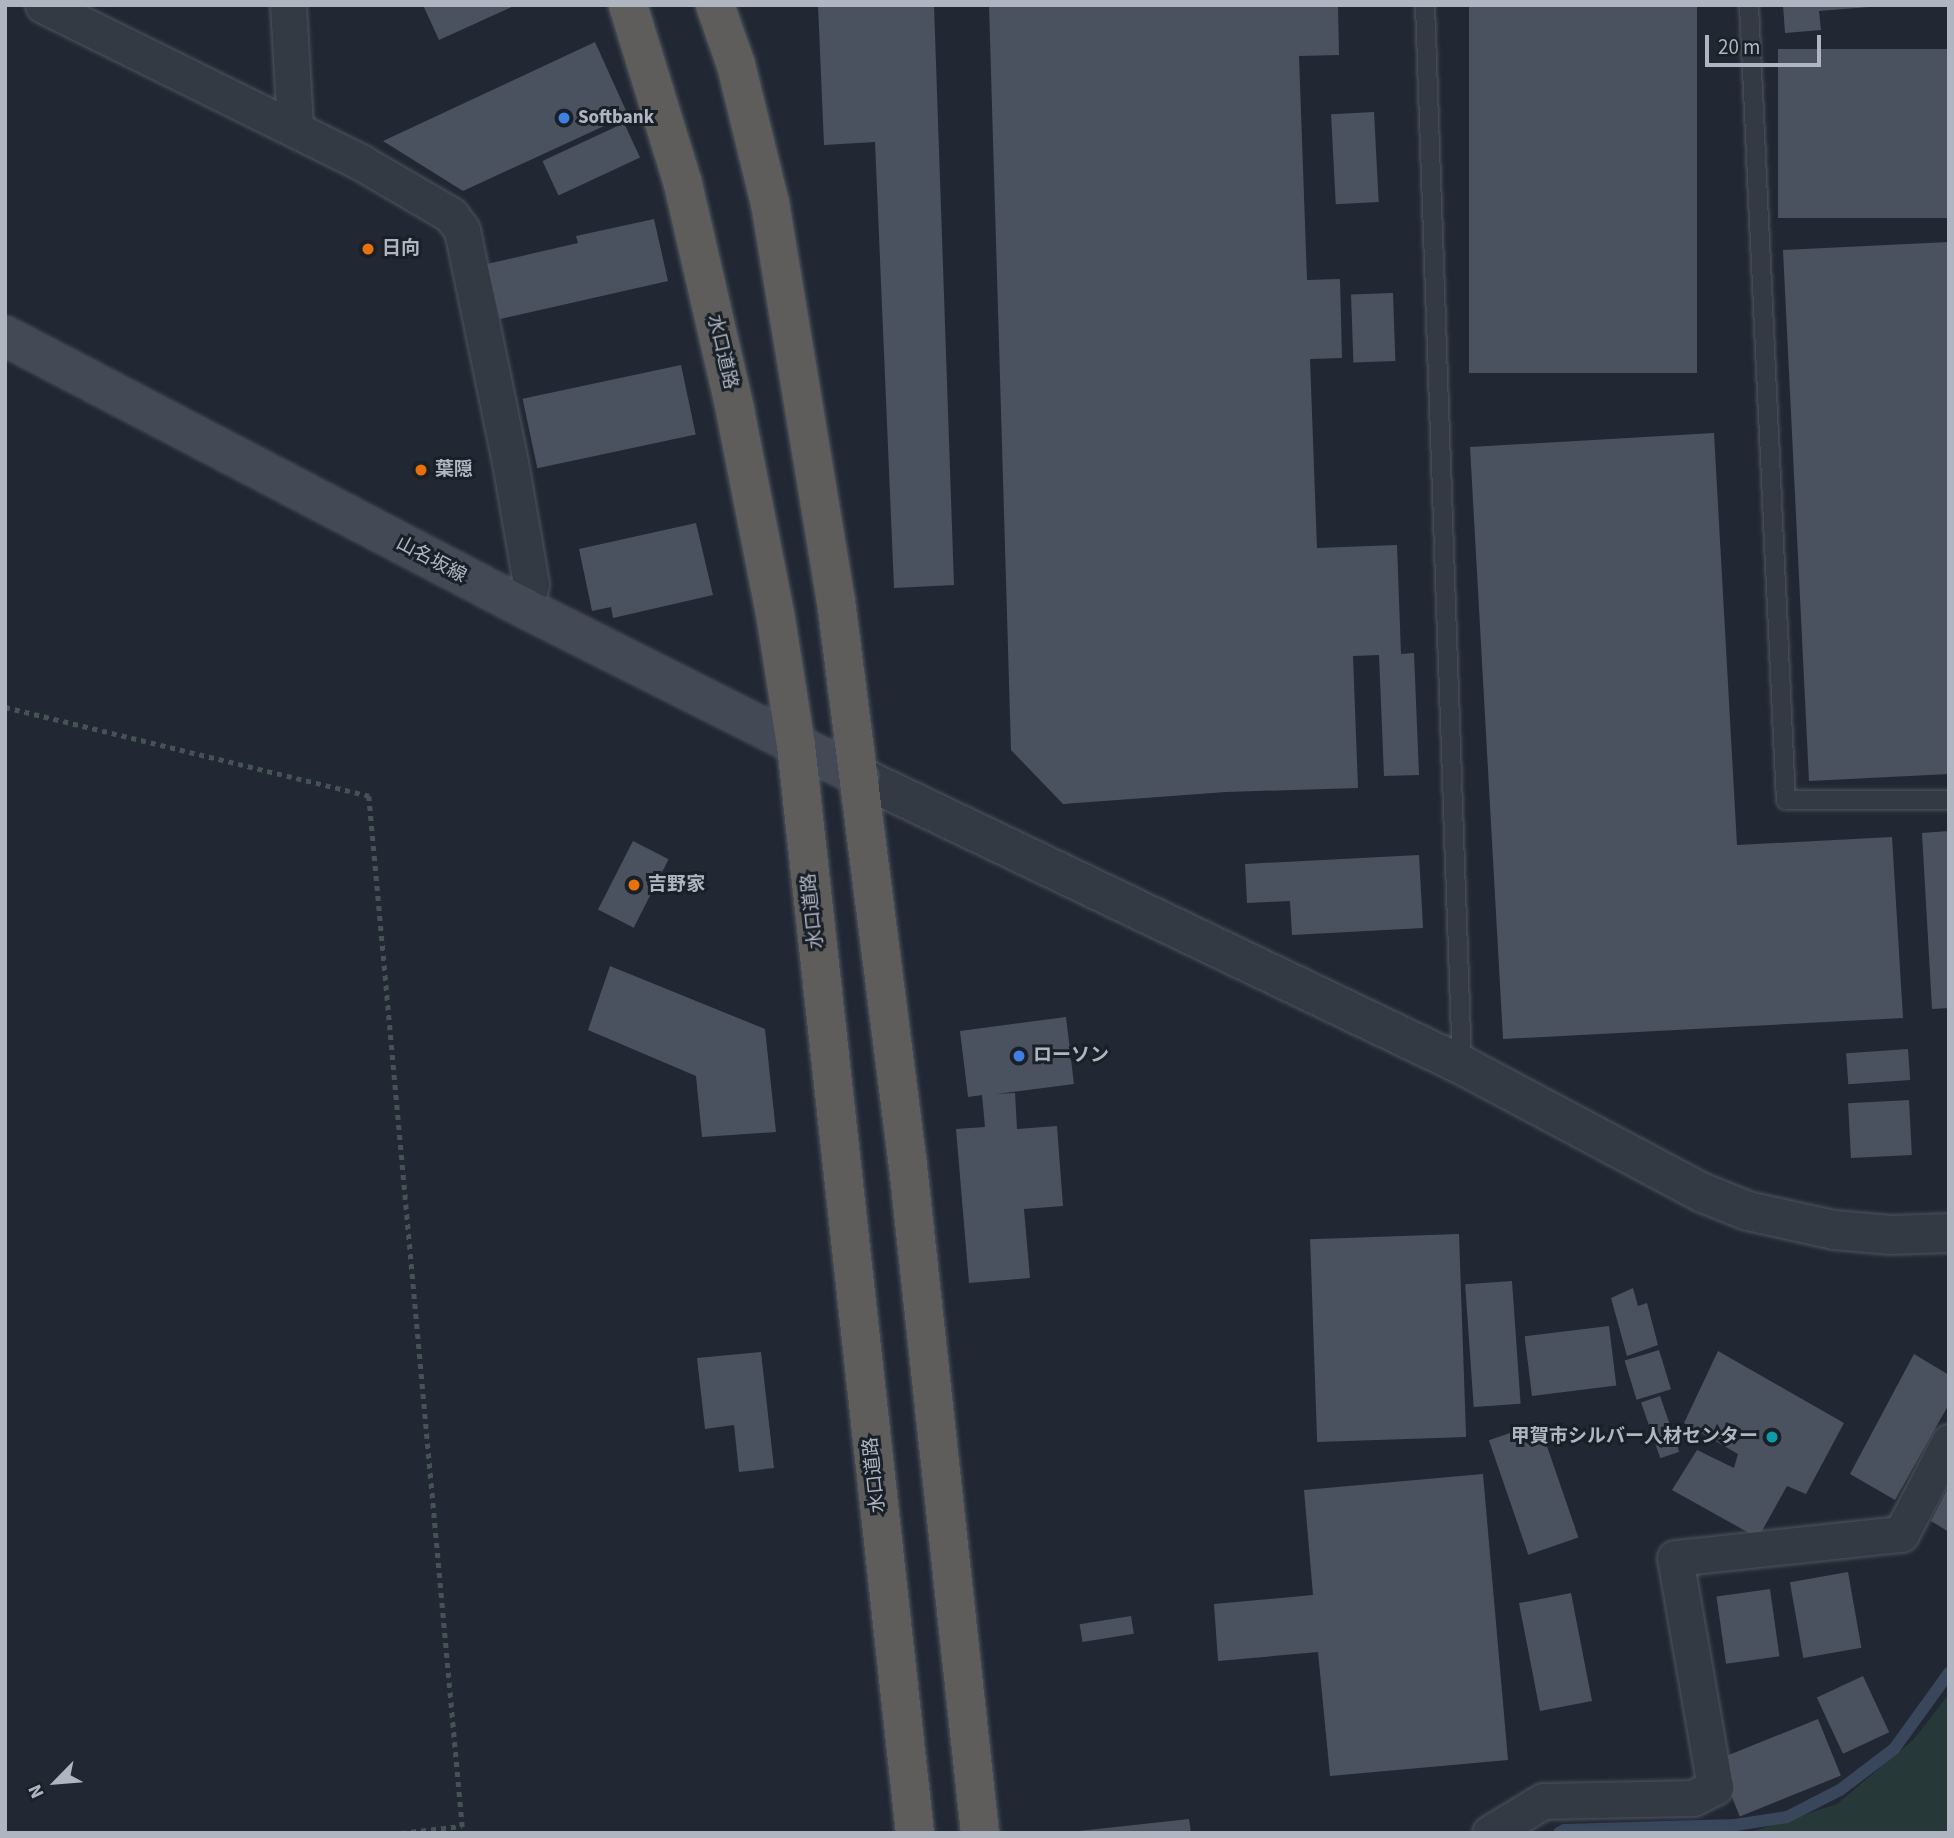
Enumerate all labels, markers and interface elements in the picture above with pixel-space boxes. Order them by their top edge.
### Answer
scale bar [1709,21,1825,65]
text: 20 m [1718,32,1760,62]
place label: Softbank [578,107,654,129]
marker: Softbank [556,110,572,126]
place label: 日向 [382,238,420,260]
marker: 日向 [360,241,376,257]
street label: 水口道路 [702,312,742,392]
place label: 葉隠 [435,459,473,481]
marker: 葉隠 [413,462,429,478]
street label: 山名坂線 [392,532,470,588]
street label: 水口道路 [798,872,828,950]
place label: 吉野家 [648,874,705,896]
marker: 吉野家 [626,877,642,893]
place label: ローソン [1033,1045,1109,1067]
marker: ローソン [1011,1048,1027,1064]
place label: 甲賀市シルバー人材センター [1511,1426,1758,1448]
marker: 甲賀市シルバー人材センター [1764,1429,1780,1445]
street label: 水口道路 [860,1436,890,1514]
north arrow [21,1747,91,1817]
text: N [22,1780,51,1803]

